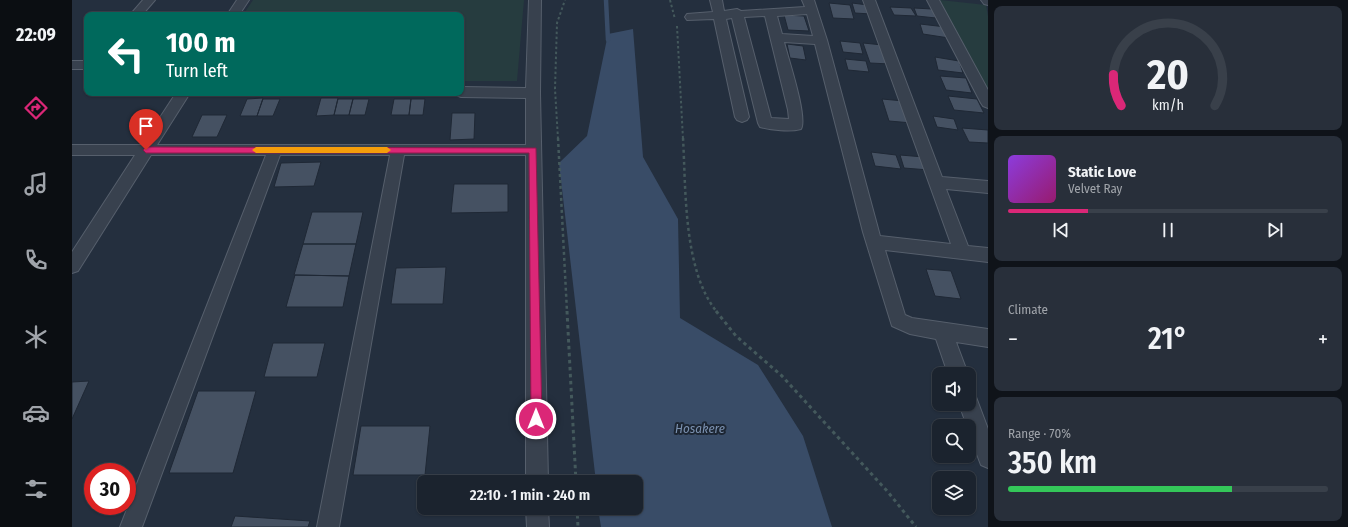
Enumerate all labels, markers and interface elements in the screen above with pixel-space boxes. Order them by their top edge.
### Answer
text: 22:09 [16,24,56,46]
text: 100 m [166,26,236,59]
icon: left [100,28,152,80]
text: 20 [1146,50,1189,100]
text: Turn left [166,60,228,82]
icon: directions [22,94,50,122]
text: km/h [1152,97,1184,114]
pin [129,109,163,150]
icon: arrive [135,115,157,137]
text: Static Love [1068,163,1136,181]
icon: music [22,170,50,198]
text: Velvet Ray [1068,181,1122,196]
icon: previous [1050,219,1072,241]
icon: pause [1157,219,1179,241]
icon: next [1264,219,1286,241]
icon: phone [22,246,50,274]
text: Climate [1008,302,1048,317]
text: 21° [1148,321,1188,357]
icon: climate [22,323,50,351]
text: − [1008,326,1018,353]
text: + [1318,326,1328,353]
map controls [932,367,976,515]
button: sound [932,367,976,411]
position arrow [515,398,557,440]
icon: car [22,399,50,427]
button: search [932,419,976,463]
water label: Hosakere [675,421,725,436]
text: Range · 70% [1008,426,1071,441]
text: 350 km [1008,445,1097,481]
speed limit sign: 30 [84,463,136,515]
button: layers [932,471,976,515]
icon: filters [22,475,50,503]
text: 22:10 · 1 min · 240 m [470,486,590,504]

